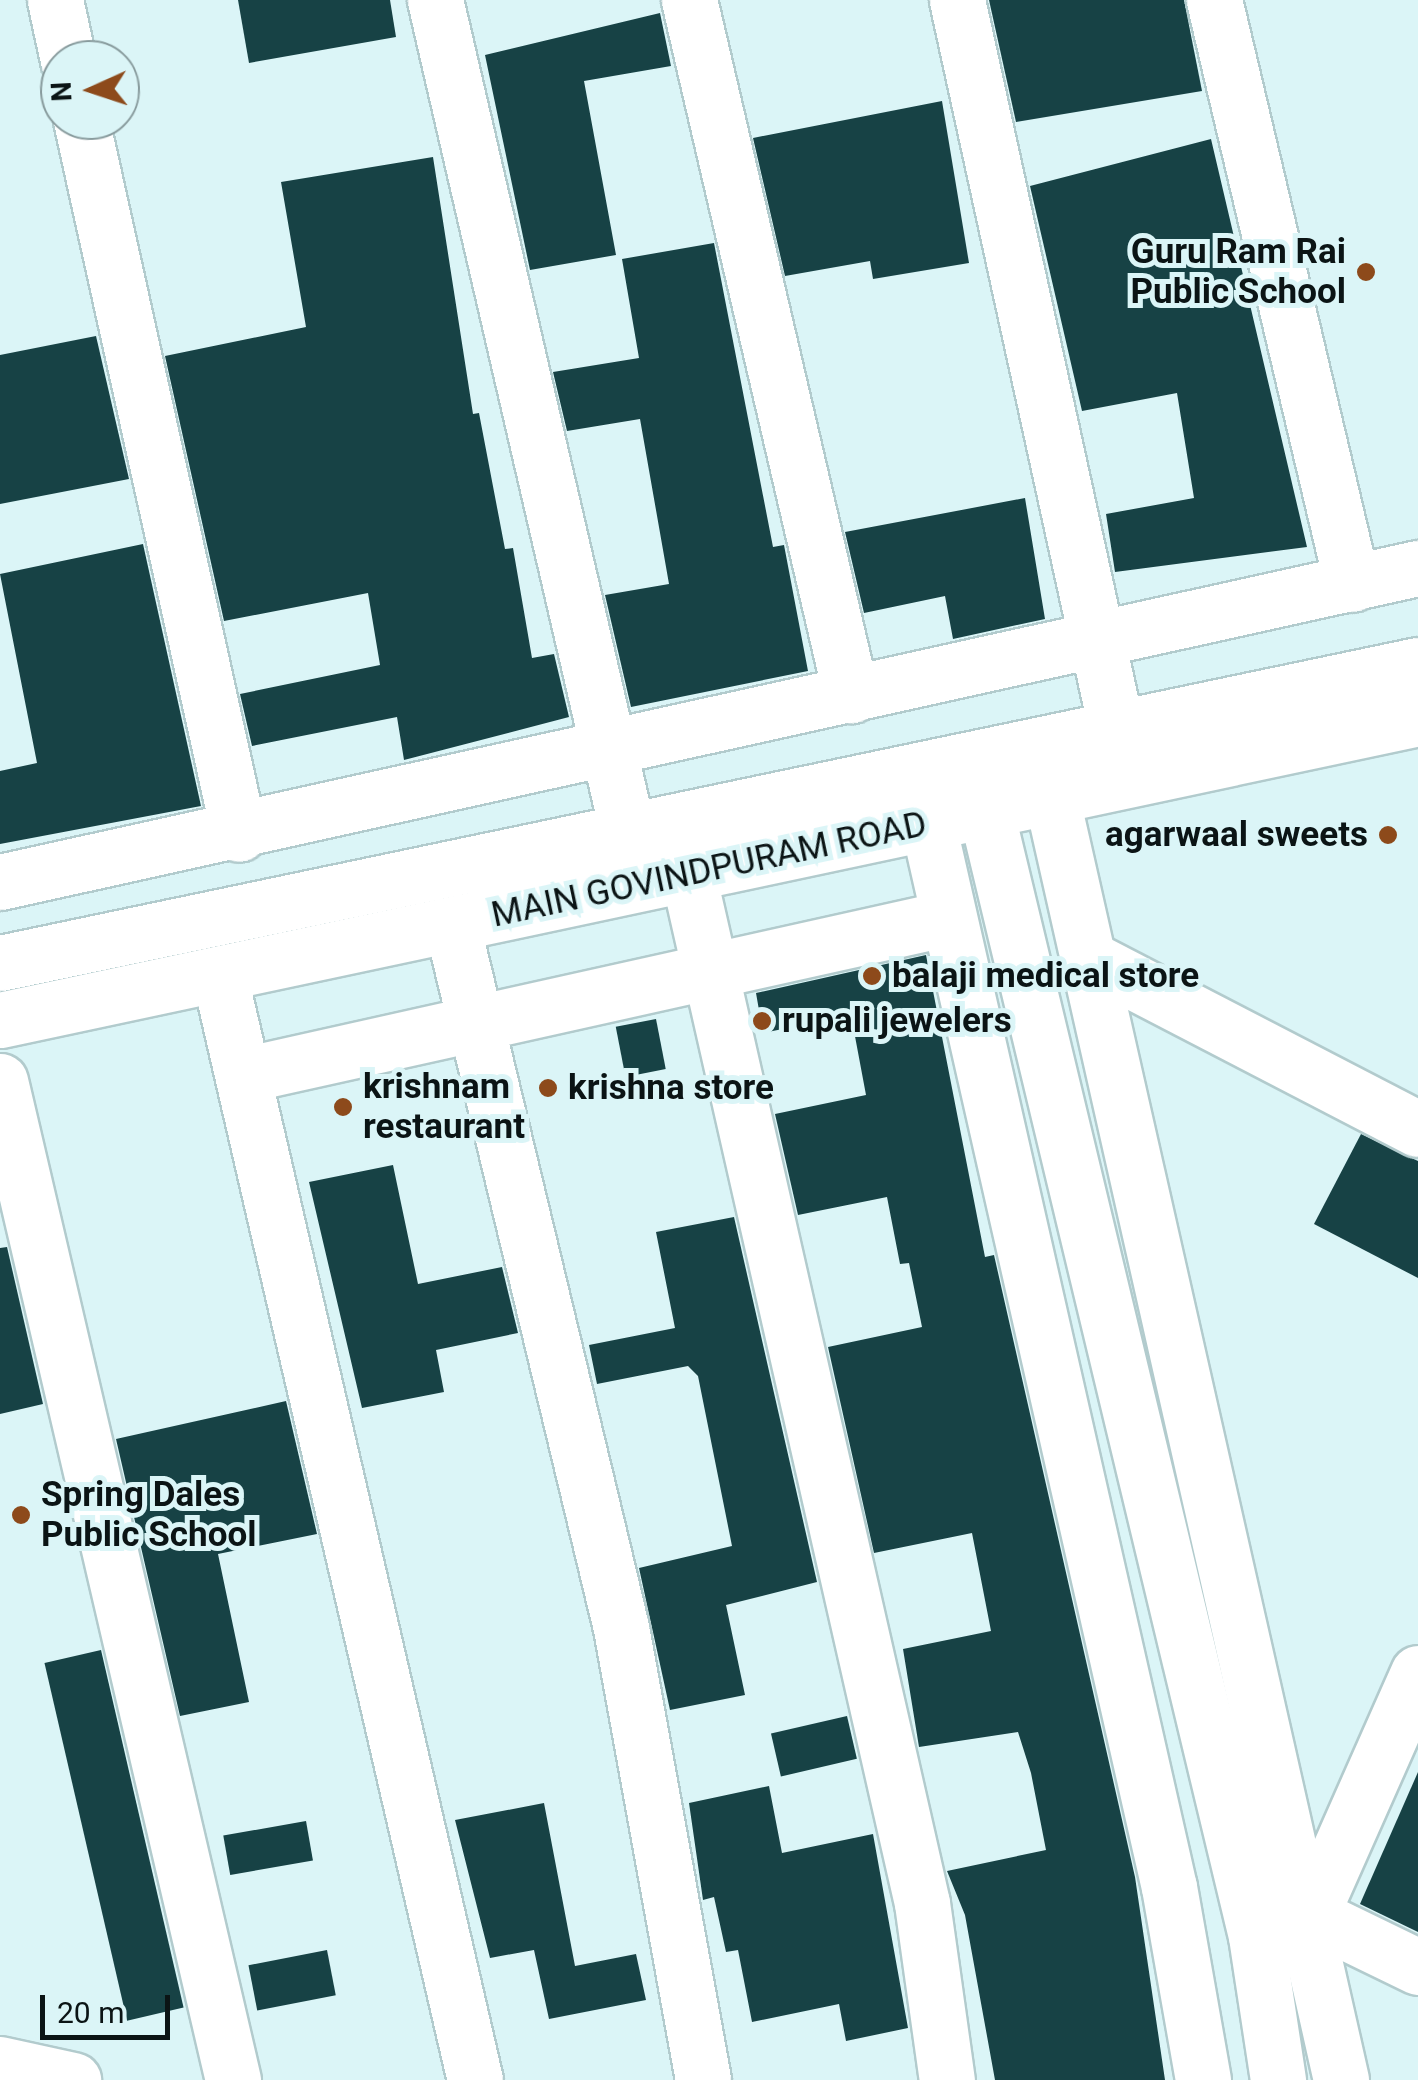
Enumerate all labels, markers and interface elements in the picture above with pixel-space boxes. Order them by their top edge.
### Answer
north arrow [40,40,140,140]
text: N [45,81,79,102]
place label: Guru Ram Rai Public School [1131,231,1346,313]
marker: Guru Ram Rai Public School [1355,261,1377,283]
street label: MAIN GOVINDPURAM ROAD [488,803,930,937]
place label: agarwaal sweets [1105,814,1368,856]
marker: agarwaal sweets [1377,824,1399,846]
place label: balaji medical store [892,955,1199,997]
marker: balaji medical store [861,965,883,987]
place label: rupali jewelers [782,1000,1012,1042]
marker: rupali jewelers [751,1010,773,1032]
place label: krishnam restaurant [363,1066,525,1148]
place label: krishna store [568,1067,774,1109]
marker: krishna store [537,1077,559,1099]
marker: krishnam restaurant [332,1096,354,1118]
place label: Spring Dales Public School [41,1474,256,1556]
marker: Spring Dales Public School [10,1504,32,1526]
scale bar [45,1975,175,2037]
text: 20 m [57,1995,124,2030]

